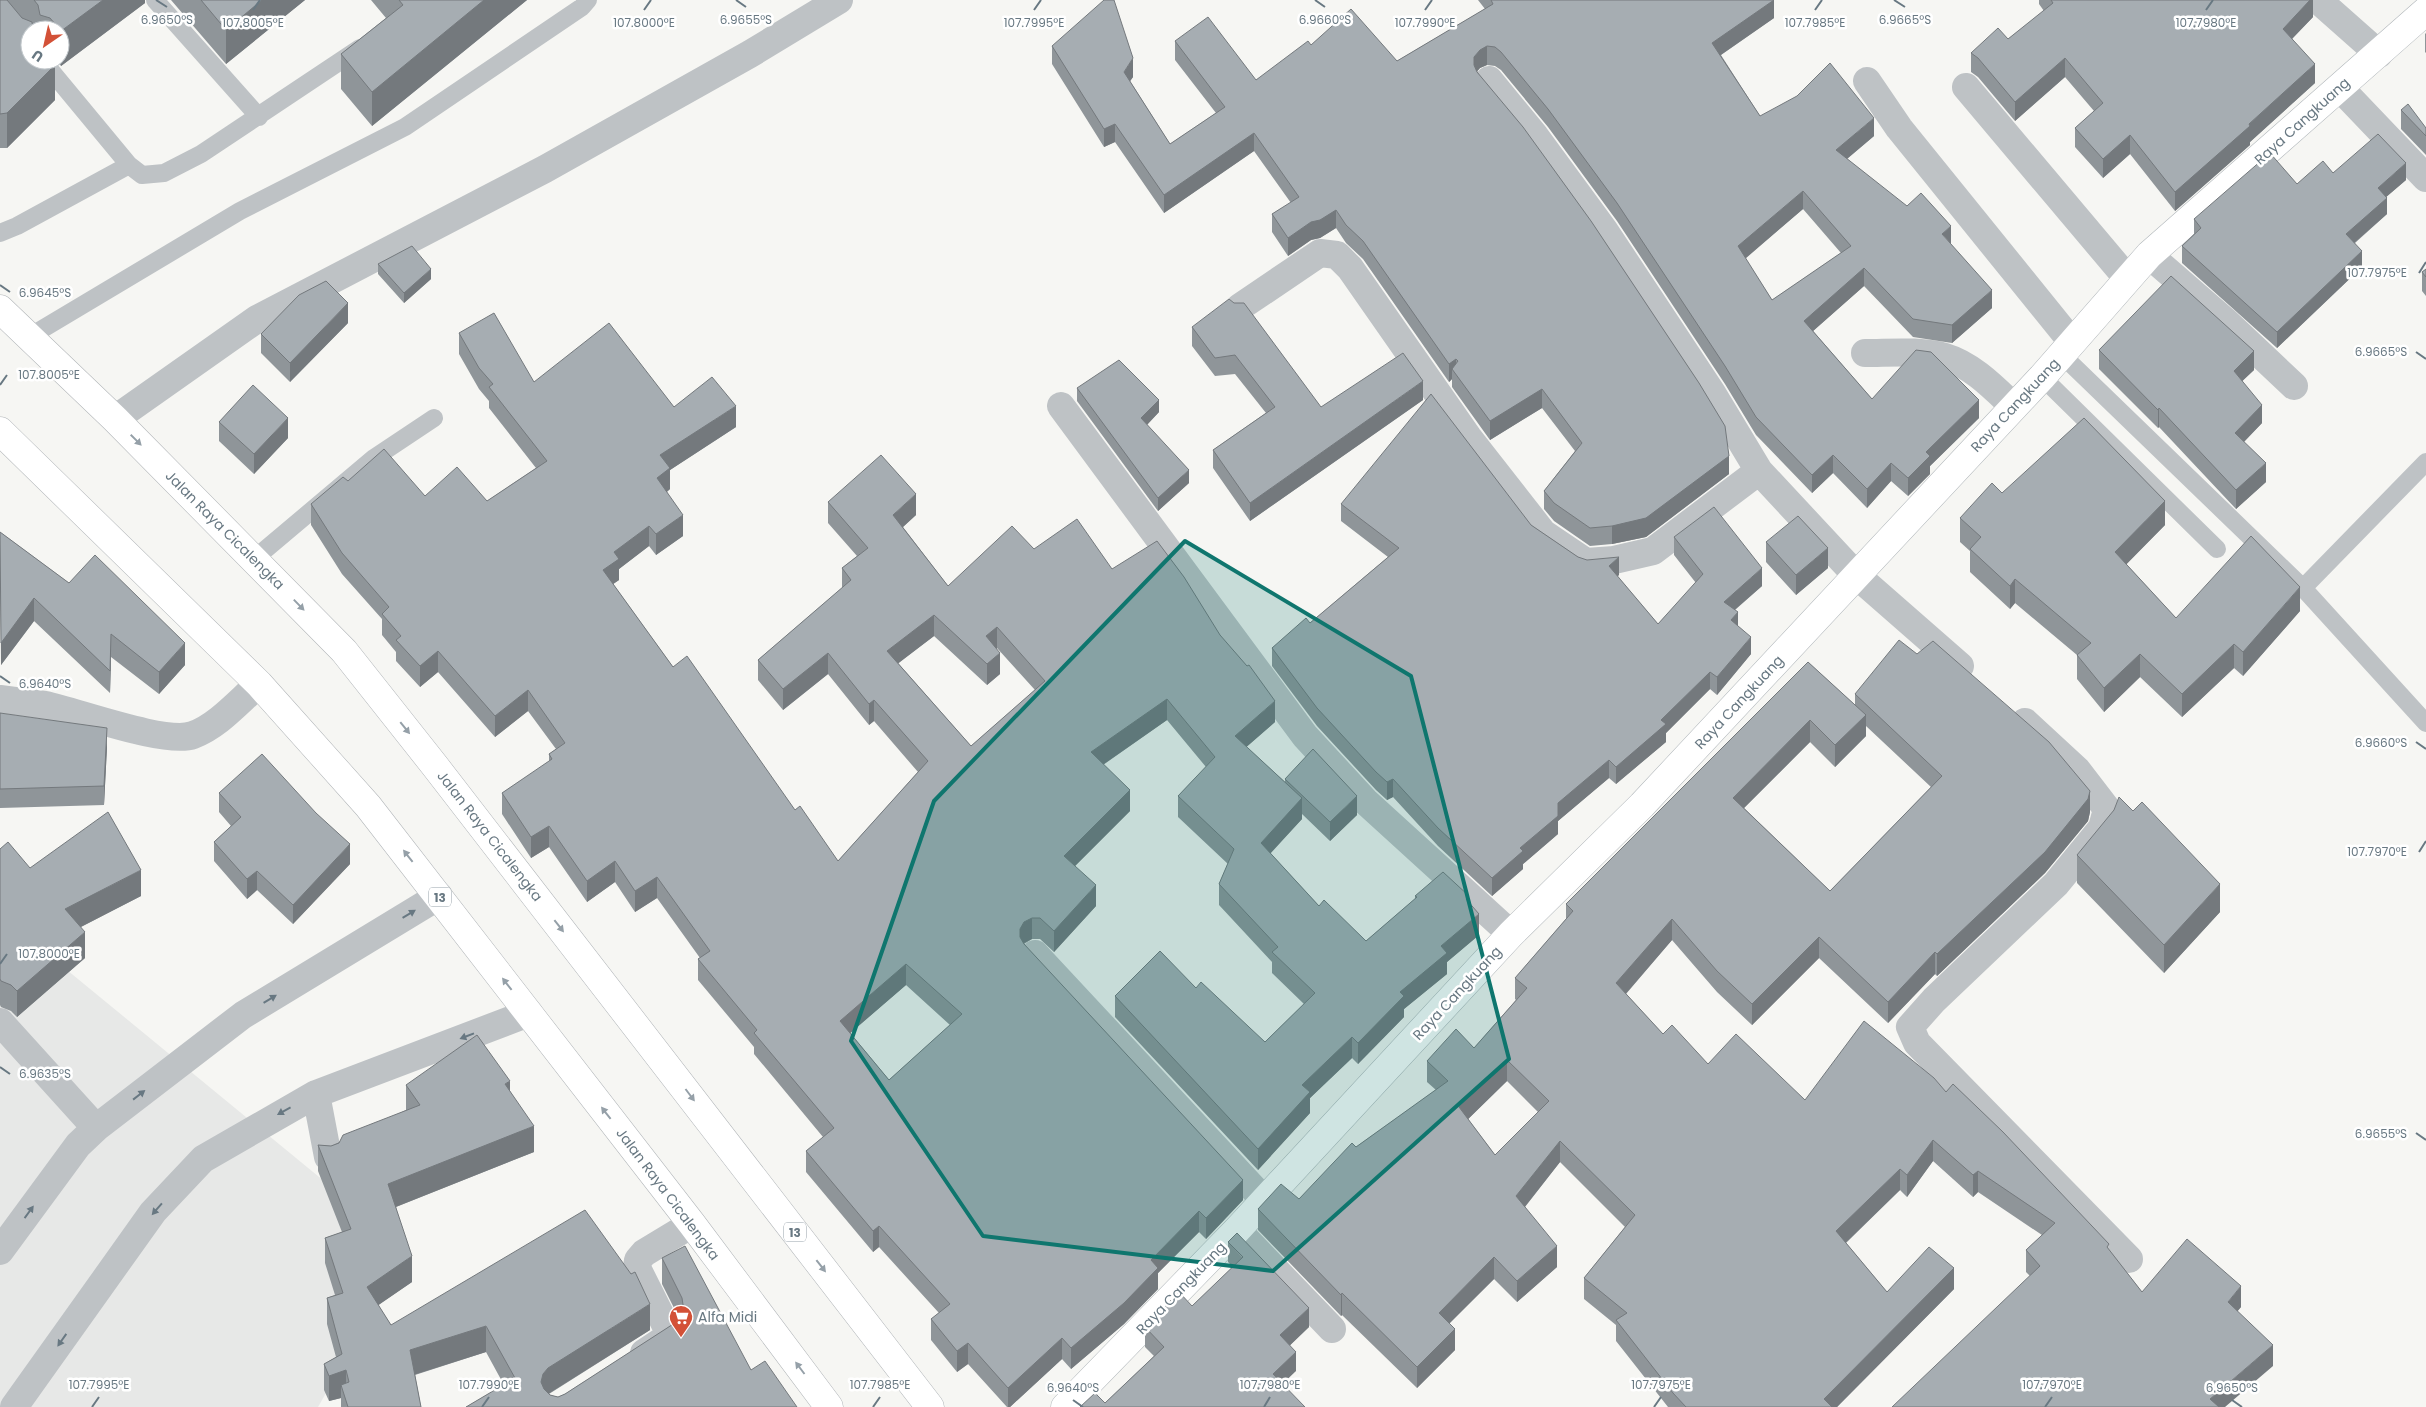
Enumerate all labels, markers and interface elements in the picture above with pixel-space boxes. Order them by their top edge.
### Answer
text: 6.9650°S [141,11,193,28]
text: 6.9655°S [720,11,772,28]
text: 6.9660°S [1299,11,1351,28]
text: 6.9665°S [1879,11,1931,28]
text: 107.8005°E [222,14,284,31]
text: 107.8000°E [613,14,675,31]
text: 107.7995°E [1004,14,1064,31]
text: 107.7990°E [1395,14,1455,31]
text: 107.7985°E [1785,14,1845,31]
text: 107.7980°E [2176,14,2236,31]
north arrow [20,20,70,70]
text: U [28,45,47,67]
street label: Raya Cangkuang [2250,73,2354,169]
text: 107.7975°E [2347,264,2407,281]
text: 6.9645°S [19,284,71,301]
text: 6.9665°S [2355,343,2407,360]
street label: Raya Cangkuang [1966,354,2064,456]
text: 107.8005°E [18,366,80,383]
one-way arrow [130,434,142,446]
street label: Jalan Raya Cicalengka [161,466,289,594]
one-way arrow [293,599,305,611]
street label: Raya Cangkuang [1690,651,1788,753]
text: 6.9640°S [19,675,71,692]
one-way arrow [400,721,411,734]
text: 6.9660°S [2355,734,2407,751]
street label: Jalan Raya Cicalengka [433,766,547,906]
text: 107.7970°E [2347,843,2407,860]
one-way arrow [402,850,413,863]
road number: 13 [429,888,451,906]
one-way arrow [402,909,415,918]
one-way arrow [553,919,564,932]
street label: Raya Cangkuang [1408,942,1506,1044]
text: 107.8000°E [18,945,80,962]
one-way arrow [502,978,512,991]
one-way arrow [264,994,277,1003]
one-way arrow [459,1032,474,1040]
text: 6.9635°S [19,1065,71,1082]
one-way arrow [685,1088,695,1102]
one-way arrow [133,1089,146,1100]
one-way arrow [277,1107,292,1115]
one-way arrow [601,1107,612,1120]
street label: Jalan Raya Cicalengka [612,1124,724,1264]
text: 6.9655°S [2355,1125,2407,1142]
one-way arrow [151,1202,162,1215]
one-way arrow [24,1205,34,1219]
road number: 13 [784,1222,806,1242]
street label: Raya Cangkuang [1131,1237,1231,1339]
one-way arrow [816,1259,826,1273]
supermarket icon: Alfa Midi [668,1304,694,1338]
place label: Alfa Midi [698,1307,757,1327]
one-way arrow [57,1334,67,1347]
one-way arrow [795,1361,805,1375]
text: 107.7995°E [69,1376,129,1393]
text: 107.7990°E [459,1376,519,1393]
text: 107.7985°E [850,1376,910,1393]
text: 107.7980°E [1240,1376,1300,1393]
text: 107.7975°E [1631,1376,1691,1393]
text: 107.7970°E [2022,1376,2082,1393]
text: 6.9640°S [1047,1379,1099,1396]
text: 6.9650°S [2206,1379,2258,1396]

